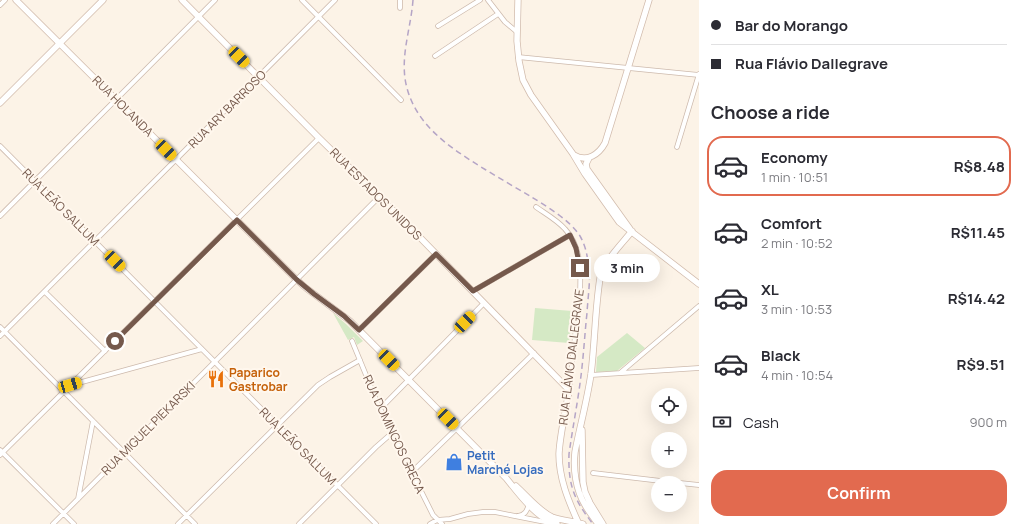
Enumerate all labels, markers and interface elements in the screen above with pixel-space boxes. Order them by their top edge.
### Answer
text: Bar do Morango [735,15,848,36]
car [226,44,252,70]
text: Rua Flávio Dallegrave [735,53,888,74]
street label: RUA ARY BARROSO [184,66,270,152]
street label: RUA HOLANDA [89,72,158,141]
text: Choose a ride [711,100,830,124]
car [153,137,179,163]
street label: RUA ESTADOS UNIDOS [326,144,426,244]
text: Economy [761,147,828,168]
icon: car [713,148,749,184]
text: R$8.48 [954,156,1005,177]
street label: RUA LEÃO SALLUM [19,165,103,249]
text: 1 min · 10:51 [761,168,828,186]
text: Comfort [761,213,822,234]
icon: car [713,214,749,250]
text: R$11.45 [951,222,1005,243]
text: 2 min · 10:52 [761,234,832,252]
car [102,248,128,274]
callout: 3 min [594,254,660,282]
route end [571,259,589,277]
text: 3 min [610,259,644,277]
text: XL [761,279,779,300]
icon: car [713,280,749,316]
street label: RUA FLÁVIO DALLEGRAVE [554,288,588,426]
text: R$14.42 [948,288,1005,309]
text: 3 min · 10:53 [761,300,832,318]
car [452,309,478,335]
route start [106,332,124,350]
text: Black [761,345,800,366]
icon: car [713,346,749,382]
car [376,347,402,373]
text: R$9.51 [957,354,1005,375]
place label: Paparico Gastrobar [229,364,288,395]
text: 4 min · 10:54 [761,366,833,384]
restaurant icon: Paparico Gastrobar [206,369,226,389]
street label: RUA DOMINGOS GRECA [359,372,429,496]
car [57,376,83,394]
street label: RUA MIGUEL PIEKARSKI [97,377,199,479]
map controls [651,388,687,512]
button: locate [651,388,687,424]
street label: RUA LEÃO SALLUM [256,404,340,488]
car [435,406,461,432]
icon: cash [711,411,733,433]
text: Cash [743,412,779,433]
text: 900 m [969,413,1007,431]
button: + [651,432,687,468]
place label: Petit Marché Lojas [467,447,544,478]
shop icon: Petit Marché Lojas [444,452,464,472]
button: Confirm [711,470,1007,516]
button: − [651,476,687,512]

